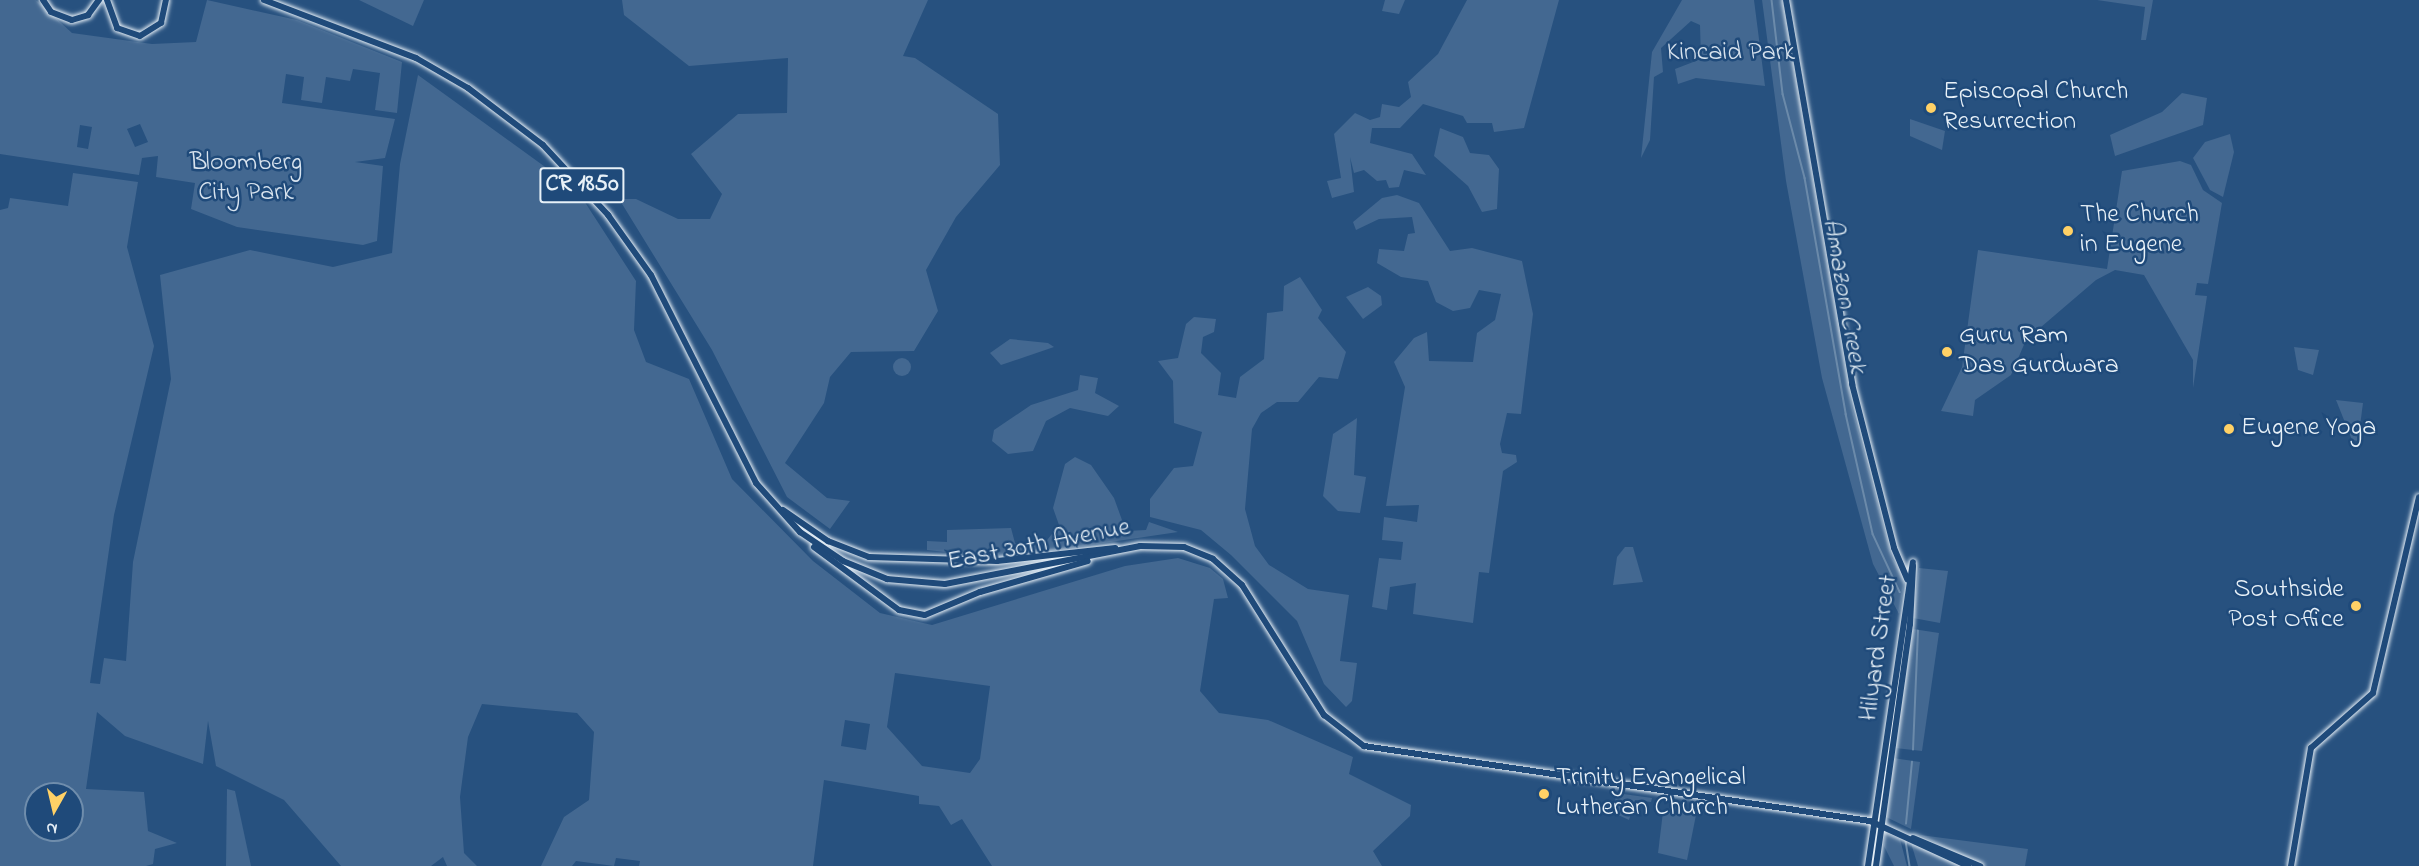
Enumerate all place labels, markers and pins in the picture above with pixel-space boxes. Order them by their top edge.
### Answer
place label: Episcopal Church Resurrection [1943,77,2128,138]
marker: Episcopal Church Resurrection [1924,101,1938,115]
place label: The Church in Eugene [2080,200,2199,262]
marker: The Church in Eugene [2061,224,2075,238]
place label: Guru Ram Das Gurdwara [1959,321,2119,382]
marker: Guru Ram Das Gurdwara [1940,345,1954,359]
place label: Eugene Yoga [2241,413,2376,445]
marker: Eugene Yoga [2222,422,2236,436]
place label: Southside Post Office [2228,575,2344,636]
marker: Southside Post Office [2349,599,2363,613]
place label: Trinity Evangelical Lutheran Church [1556,763,1746,825]
marker: Trinity Evangelical Lutheran Church [1537,787,1551,801]

